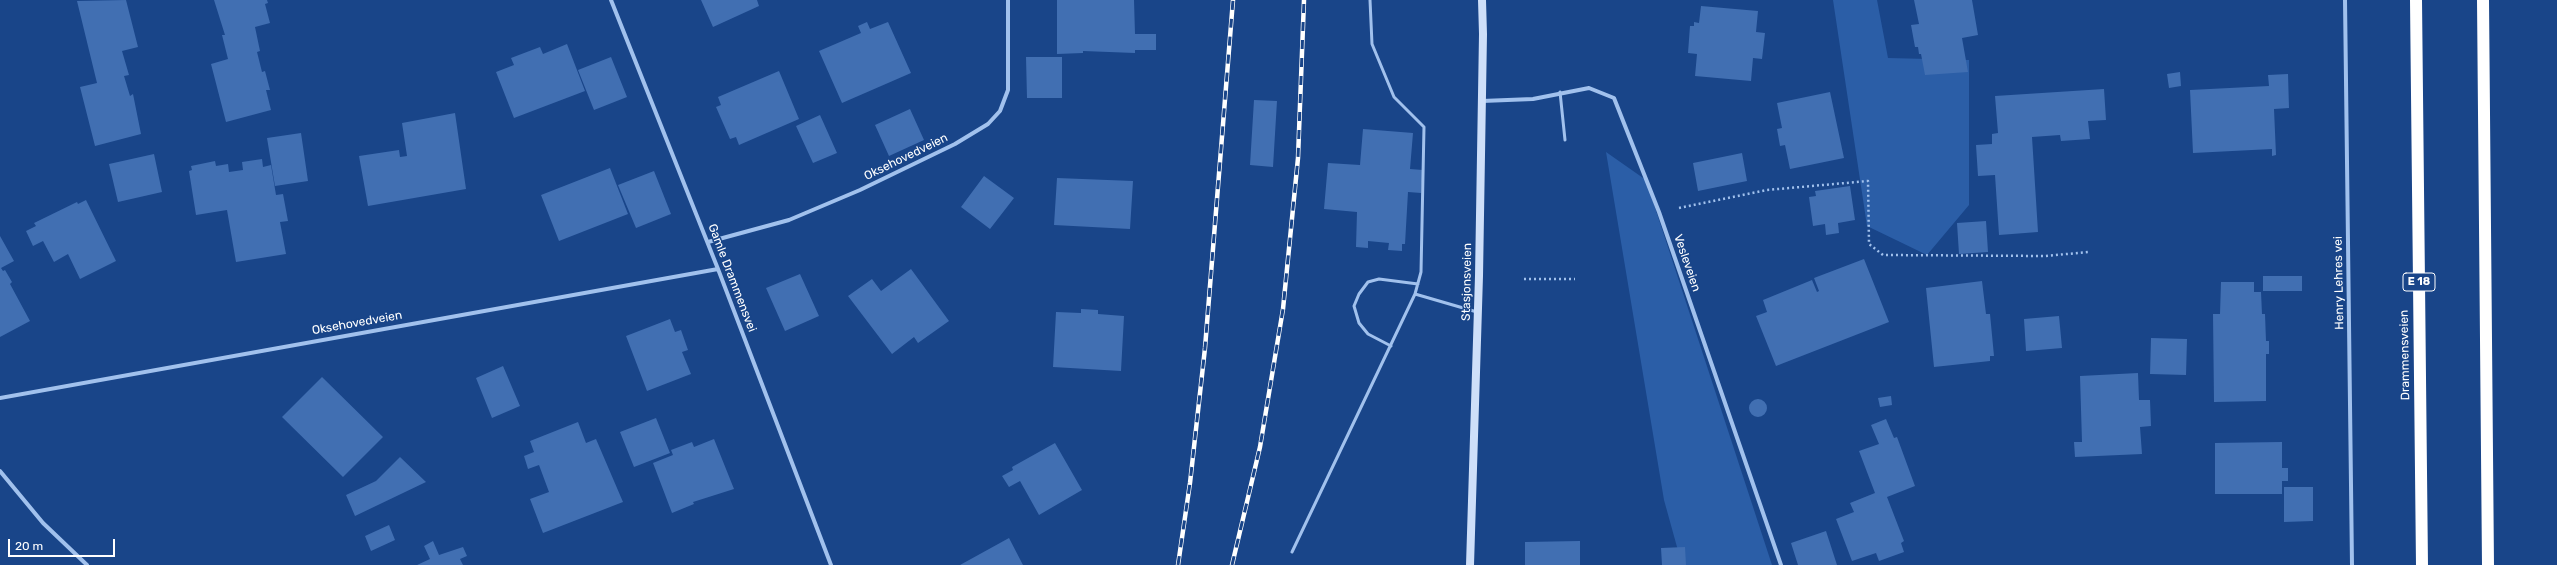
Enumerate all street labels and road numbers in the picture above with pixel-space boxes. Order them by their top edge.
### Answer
street label: Oksehovedveien [862,131,950,183]
street label: Gamle Drammensvei [705,222,759,334]
street label: Vesleveien [1671,233,1703,293]
street label: Henry Lehres vei [2331,236,2347,330]
street label: Stasjonsveien [1459,243,1475,321]
road number: E 18 [2403,273,2435,291]
street label: Oksehovedveien [311,308,403,338]
street label: Drammensveien [2397,310,2413,400]

